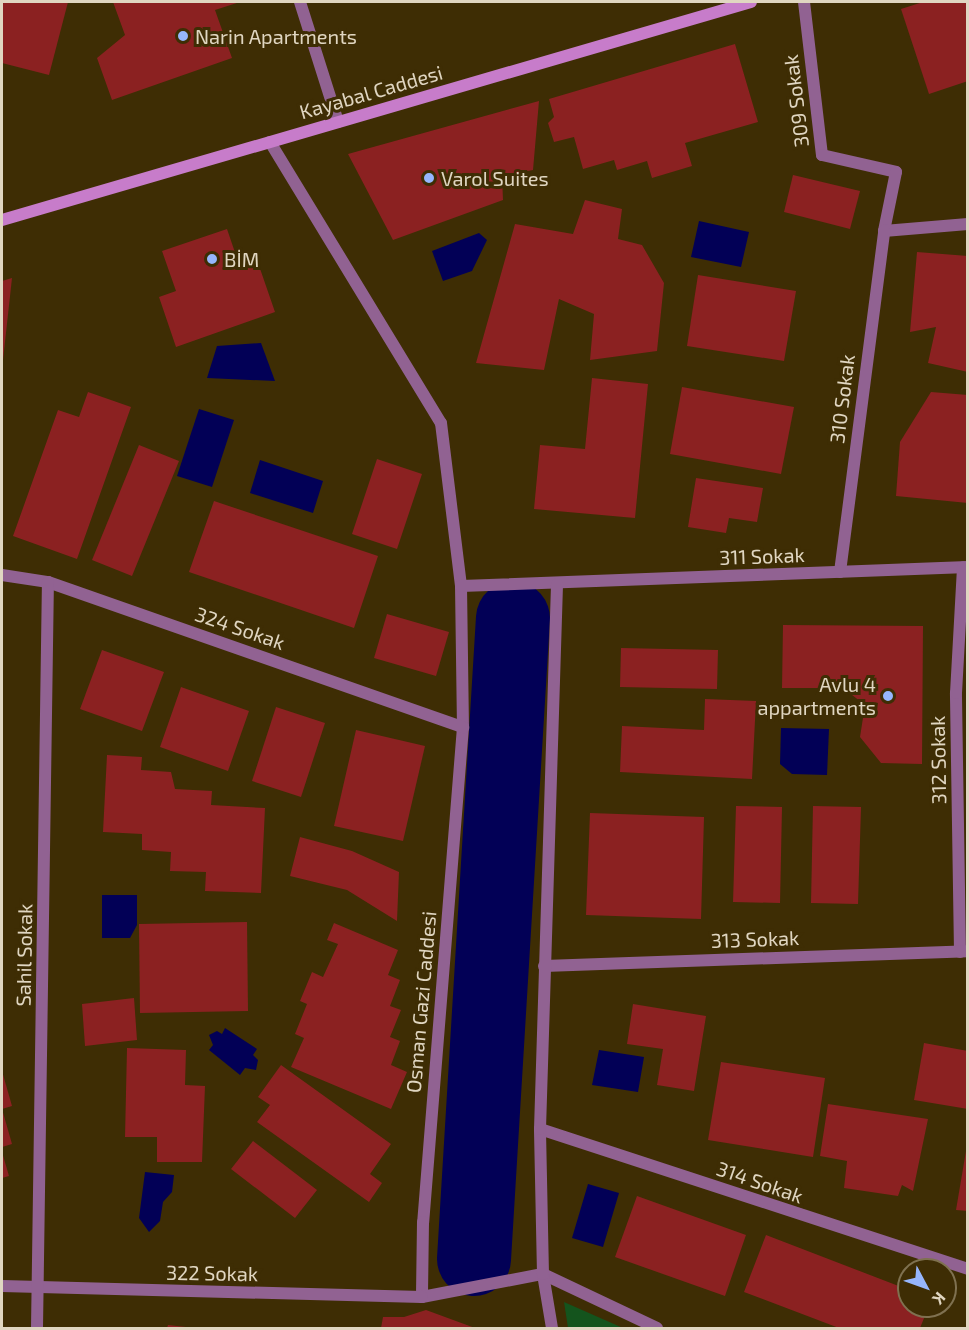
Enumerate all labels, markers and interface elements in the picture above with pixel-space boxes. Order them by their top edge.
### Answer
place label: Narin Apartments [195,24,357,48]
marker: Narin Apartments [176,29,190,43]
street label: 309 Sokak [778,53,814,149]
street label: Kayabal Caddesi [296,60,446,124]
place label: Varol Suites [441,166,549,190]
marker: Varol Suites [422,171,436,185]
place label: BİM [224,247,259,271]
marker: BİM [205,252,219,266]
street label: 310 Sokak [825,353,859,445]
street label: 311 Sokak [719,543,805,569]
street label: 324 Sokak [192,602,288,654]
place label: Avlu 4 appartments [758,672,876,719]
marker: Avlu 4 appartments [881,689,895,703]
street label: 312 Sokak [925,715,951,805]
street label: Sahil Sokak [11,903,37,1007]
street label: Osman Gazi Caddesi [401,910,441,1094]
street label: 313 Sokak [710,925,800,953]
street label: 314 Sokak [714,1156,806,1208]
north arrow [897,1258,957,1318]
street label: 322 Sokak [166,1260,258,1286]
text: K [929,1289,950,1309]

